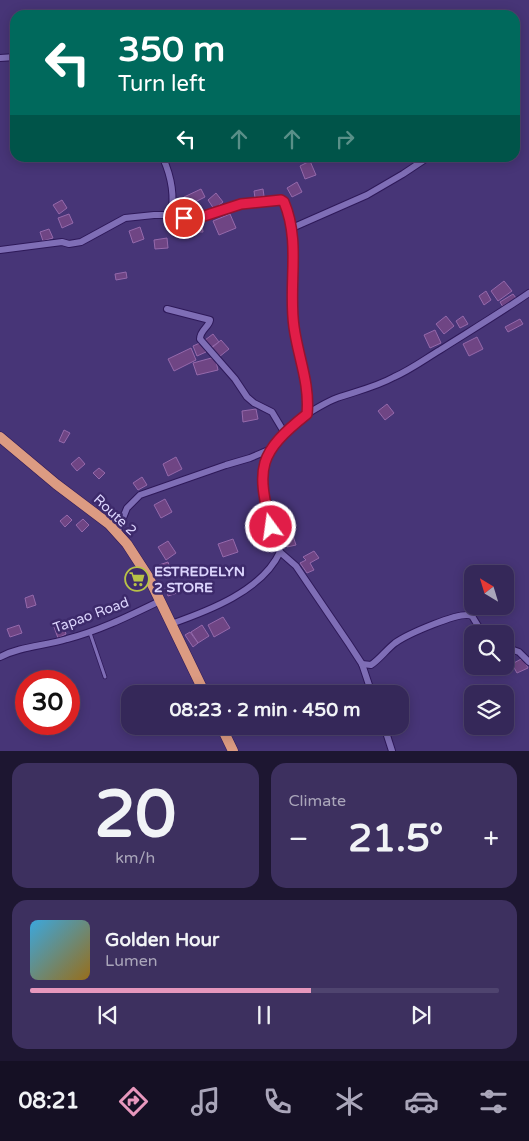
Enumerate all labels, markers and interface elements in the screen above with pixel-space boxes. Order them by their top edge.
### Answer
text: 350 m [118,29,225,71]
icon: left [35,30,100,95]
text: Turn left [118,71,206,97]
icon: left [172,125,200,153]
icon: ahead [225,125,253,153]
icon: ahead [278,125,306,153]
icon: right [331,125,359,153]
pin [163,197,205,239]
icon: arrive [170,204,198,232]
street label: Route 2 [90,491,140,539]
position arrow [244,500,296,552]
place label: ESTREDELYN 2 STORE [154,563,245,596]
north arrow [464,565,514,615]
map controls [464,565,514,735]
supermarket icon: ESTREDELYN 2 STORE [124,566,150,592]
street label: Tapao Road [51,593,131,637]
button: search [464,625,514,675]
speed limit sign: 30 [15,670,80,735]
button: layers [464,685,514,735]
text: 08:23 · 2 min · 450 m [169,699,361,721]
text: 20 [94,776,176,855]
text: Climate [289,791,346,811]
text: 21.5° [348,816,443,862]
text: − [289,822,308,856]
text: + [483,822,499,856]
text: km/h [115,848,155,868]
text: Golden Hour [105,929,219,951]
text: Lumen [105,951,157,971]
icon: previous [94,1001,122,1029]
icon: pause [250,1001,278,1029]
icon: next [407,1001,435,1029]
icon: directions [116,1084,151,1119]
icon: music [188,1084,223,1119]
icon: phone [260,1084,295,1119]
icon: climate [332,1084,367,1119]
icon: car [404,1084,439,1119]
icon: filters [476,1084,511,1119]
text: 08:21 [18,1088,79,1114]

